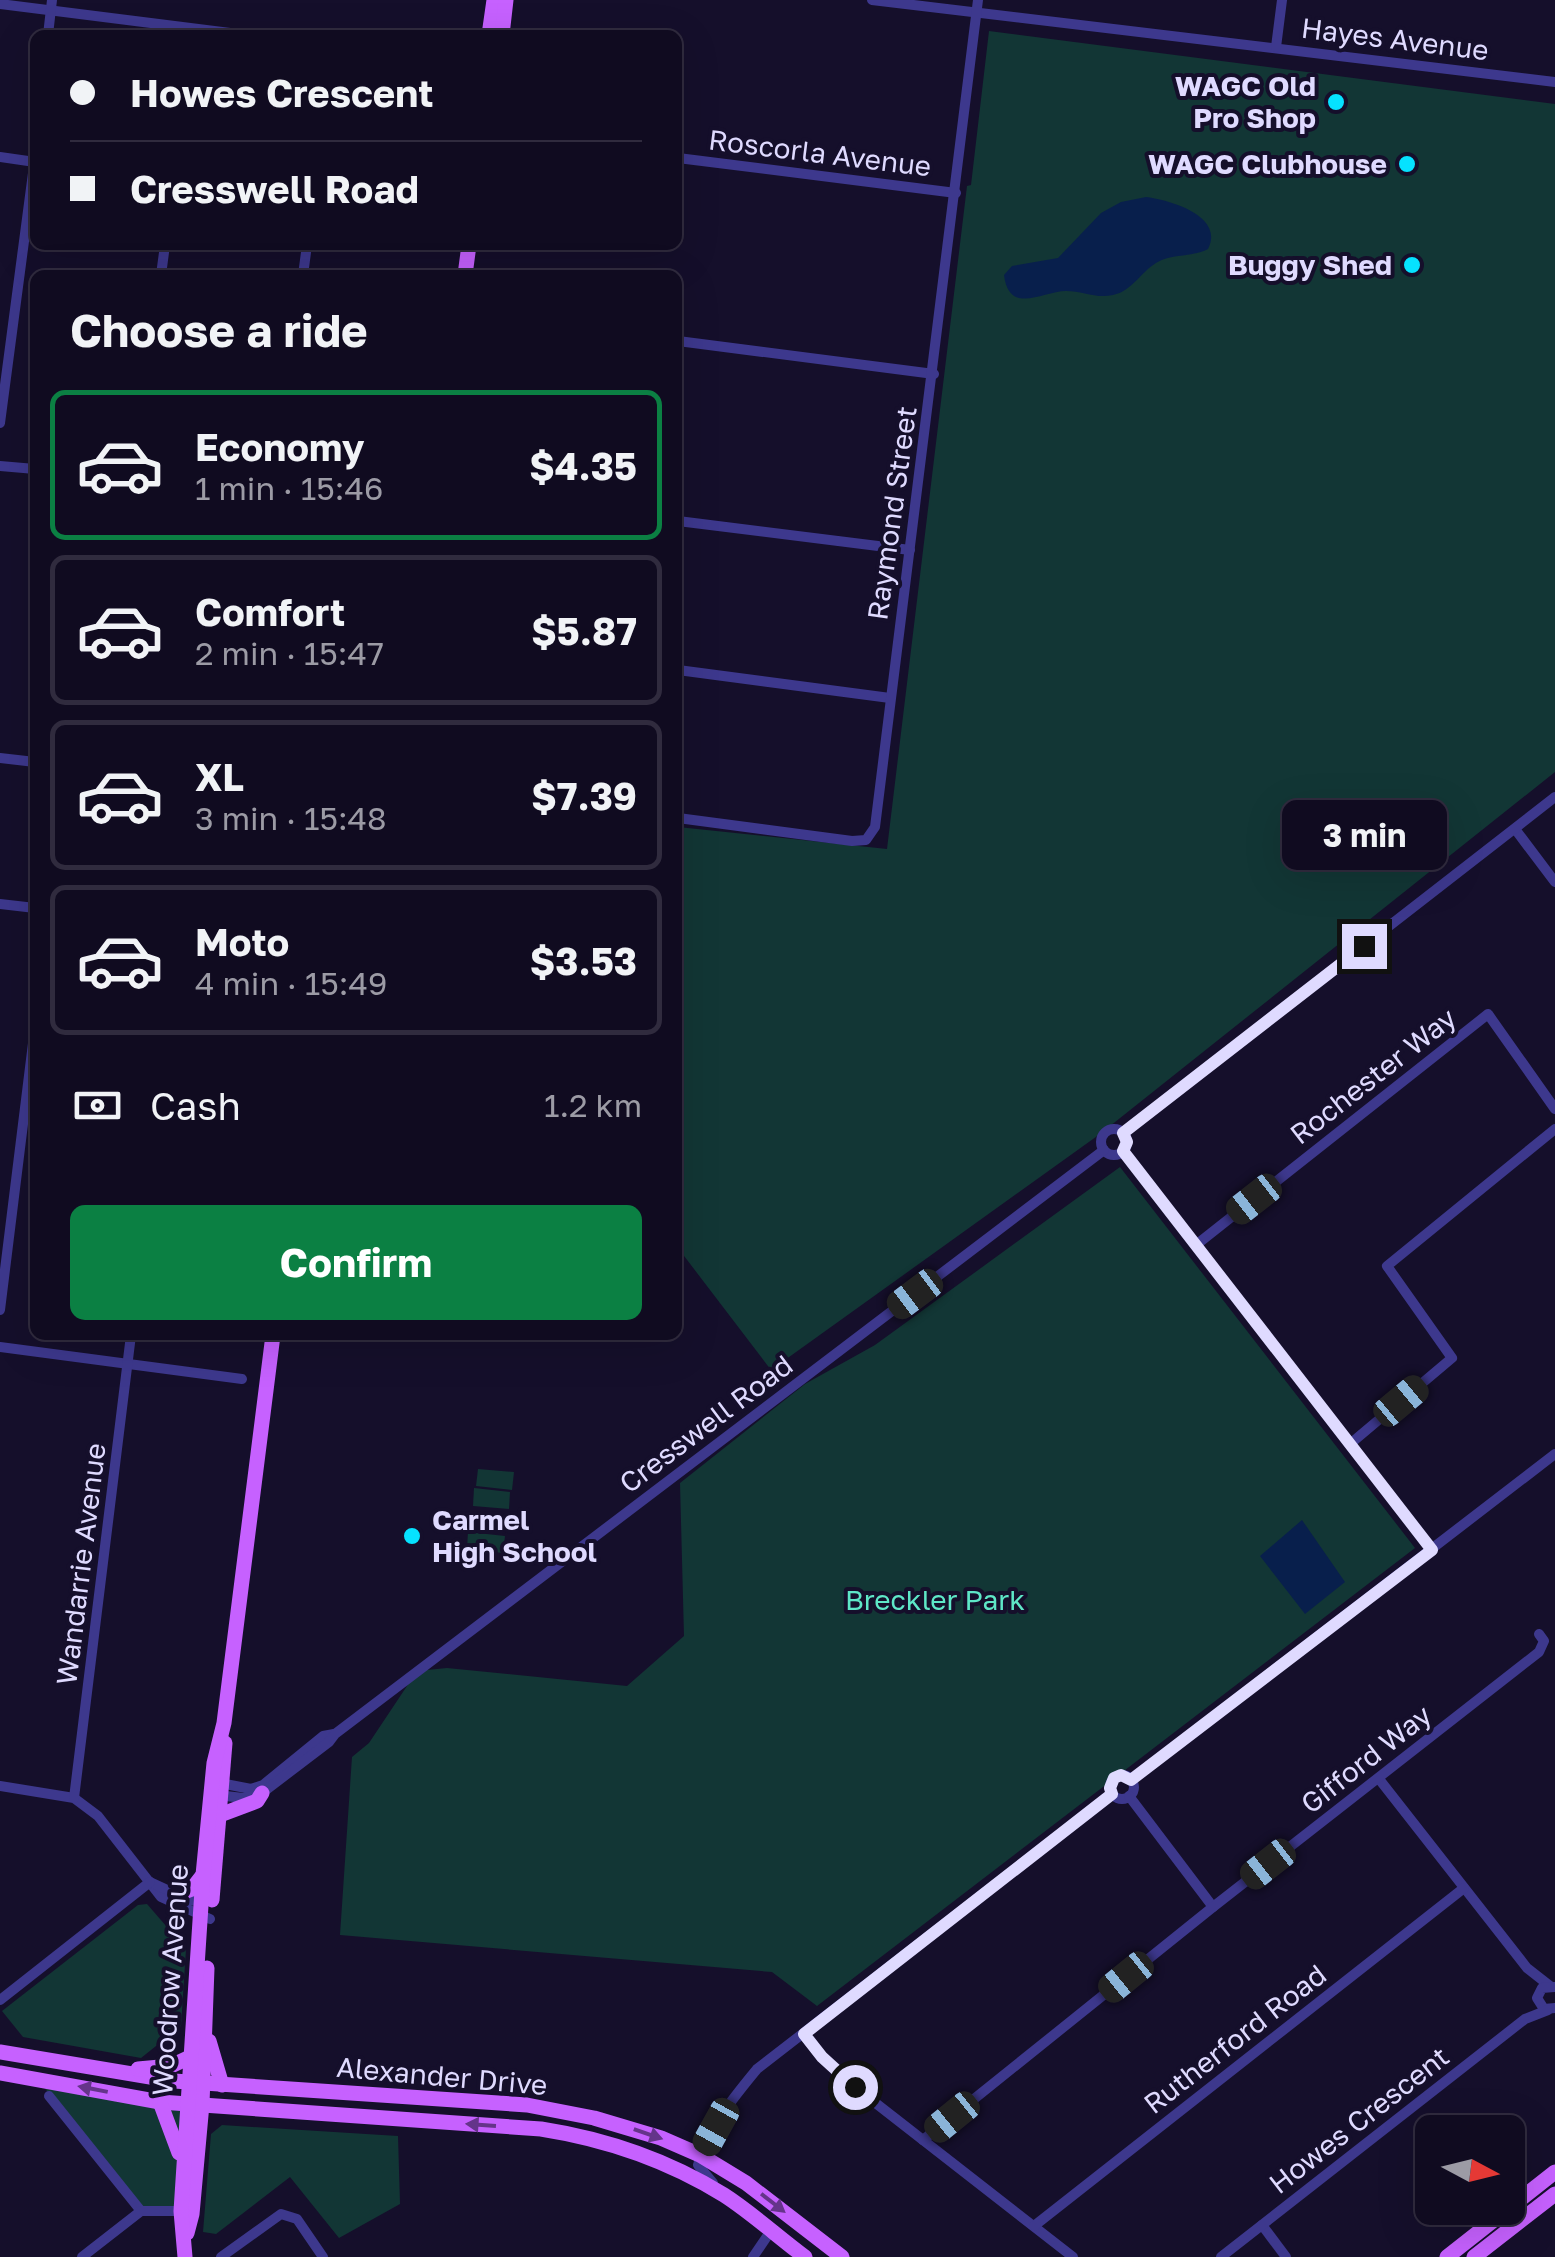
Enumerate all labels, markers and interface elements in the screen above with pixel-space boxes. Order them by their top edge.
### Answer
street label: Hayes Avenue [1299,11,1491,66]
place label: WAGC Old Pro Shop [1175,69,1316,134]
text: Howes Crescent [130,70,433,115]
marker: WAGC Old Pro Shop [1325,91,1347,113]
street label: Roscorla Avenue [707,122,933,183]
place label: WAGC Clubhouse [1148,147,1387,180]
marker: WAGC Clubhouse [1396,153,1418,175]
text: Cresswell Road [130,166,419,211]
place label: Buggy Shed [1228,248,1392,281]
marker: Buggy Shed [1401,254,1423,276]
text: Choose a ride [70,303,368,357]
street label: Raymond Street [860,404,923,622]
icon: car [75,420,165,510]
text: Economy [195,424,364,469]
text: $4.35 [529,443,637,488]
text: 1 min · 15:46 [195,469,383,507]
icon: car [75,585,165,675]
text: Comfort [195,589,345,634]
text: $5.87 [531,608,637,653]
text: 2 min · 15:47 [195,634,384,672]
icon: car [75,750,165,840]
text: XL [195,754,244,799]
text: $7.39 [531,773,637,818]
text: 3 min · 15:48 [195,799,387,837]
callout: 3 min [1282,801,1446,871]
text: 3 min [1323,816,1406,854]
icon: car [75,915,165,1005]
text: Moto [195,919,289,964]
route end [1342,924,1387,969]
text: $3.53 [530,938,637,983]
text: 4 min · 15:49 [195,964,387,1002]
street label: Rochester Way [1283,1000,1462,1151]
icon: cash [70,1078,125,1133]
text: Cash [150,1083,241,1128]
text: 1.2 km [544,1086,642,1124]
car [1221,1169,1287,1229]
button: Confirm [70,1205,642,1320]
car [882,1264,948,1324]
street label: Cresswell Road [613,1348,799,1499]
car [1368,1370,1434,1432]
street label: Wandarrie Avenue [49,1441,112,1687]
place label: Carmel High School [432,1503,597,1568]
marker: Carmel High School [401,1525,423,1547]
park label: Breckler Park [845,1583,1025,1616]
street label: Gifford Way [1294,1697,1438,1820]
car [1235,1834,1301,1894]
street label: Woodrow Avenue [145,1863,194,2097]
car [1093,1946,1159,2008]
street label: Rutherford Road [1137,1957,1332,2120]
street label: Howes Crescent [1262,2039,1455,2200]
street label: Alexander Drive [335,2050,549,2101]
route start [833,2065,878,2110]
one-way arrow [77,2080,108,2096]
car [919,2086,985,2148]
car [688,2093,744,2161]
north arrow [1415,2115,1525,2225]
map controls [1415,2115,1525,2225]
one-way arrow [464,2117,496,2133]
one-way arrow [634,2128,664,2143]
one-way arrow [760,2193,786,2213]

